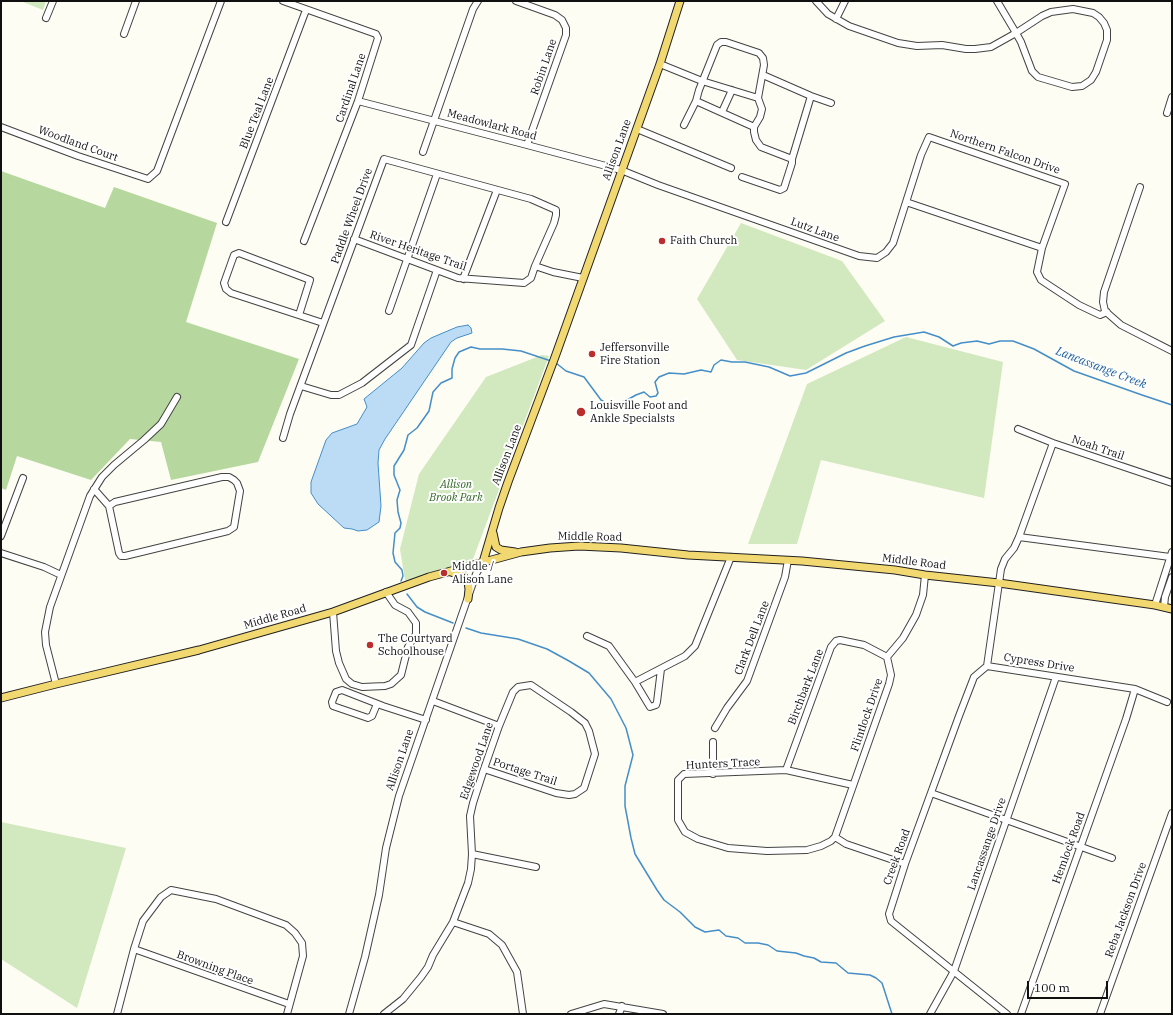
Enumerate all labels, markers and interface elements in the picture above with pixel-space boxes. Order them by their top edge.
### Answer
street label: Robin Lane [528,37,560,97]
street label: Cardinal Lane [333,52,369,124]
street label: Blue Teal Lane [237,75,277,151]
street label: Meadowlark Road [446,107,538,143]
street label: Allison Lane [600,118,634,182]
street label: Woodland Court [36,123,120,165]
street label: Northern Falcon Drive [948,127,1062,177]
street label: Paddle Wheel Drive [329,166,375,266]
street label: Lutz Lane [789,215,841,245]
street label: River Heritage Trail [368,228,468,274]
place label: Faith Church [670,234,737,248]
marker: Faith Church [657,236,667,246]
place label: Jeffersonville Fire Station [600,341,669,367]
water label: Lancassange Creek [1054,344,1148,392]
marker: Jeffersonville Fire Station [587,349,597,359]
place label: Louisville Foot and Ankle Specialsts [590,399,688,425]
marker: Louisville Foot and Ankle Specialsts [575,406,587,418]
street label: Allison Lane [489,423,525,487]
street label: Noah Trail [1070,433,1126,463]
park label: Allison Brook Park [429,478,483,504]
street label: Middle Road [558,530,622,544]
street label: Middle Road [881,552,947,572]
place label: Middle / Alison Lane [452,560,513,586]
marker: Middle / Alison Lane [439,568,449,578]
street label: Clark Dell Lane [732,599,772,677]
street label: Middle Road [242,602,308,632]
place label: The Courtyard Schoolhouse [378,632,453,658]
marker: The Courtyard Schoolhouse [365,640,375,650]
street label: Birchbark Lane [785,647,827,727]
street label: Cypress Drive [1003,651,1075,675]
street label: Flintlock Drive [848,677,886,753]
street label: Edgewood Lane [458,720,496,802]
street label: Allison Lane [383,728,417,792]
street label: Portage Trail [491,755,559,789]
street label: Hunters Trace [685,755,761,773]
street label: Lancassange Drive [965,796,1009,892]
street label: Hemlock Road [1050,810,1088,886]
street label: Creek Road [881,827,913,887]
street label: Reba Jackson Drive [1103,861,1149,959]
street label: Browning Place [175,948,255,988]
scale bar [1029,973,1110,999]
text: 100 m [1034,980,1070,995]

